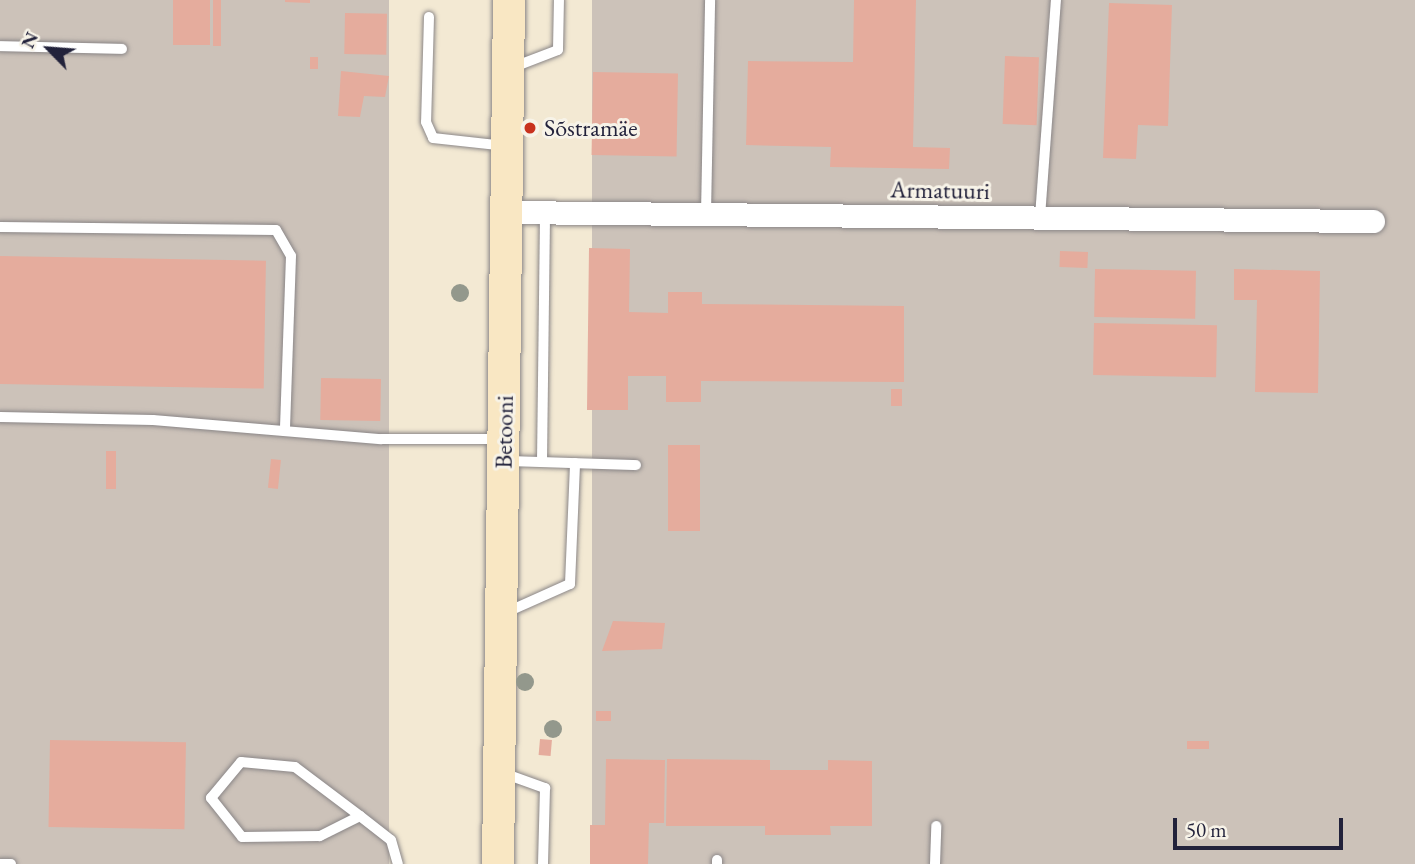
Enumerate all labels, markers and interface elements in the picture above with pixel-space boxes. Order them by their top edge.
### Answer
north arrow [14,14,84,84]
text: N [15,28,44,52]
place label: Sõstramäe [544,114,638,142]
marker: Sõstramäe [522,120,538,136]
street label: Armatuuri [890,175,990,205]
street label: Betooni [489,395,519,469]
scale bar [1177,804,1347,848]
text: 50 m [1186,816,1227,843]

